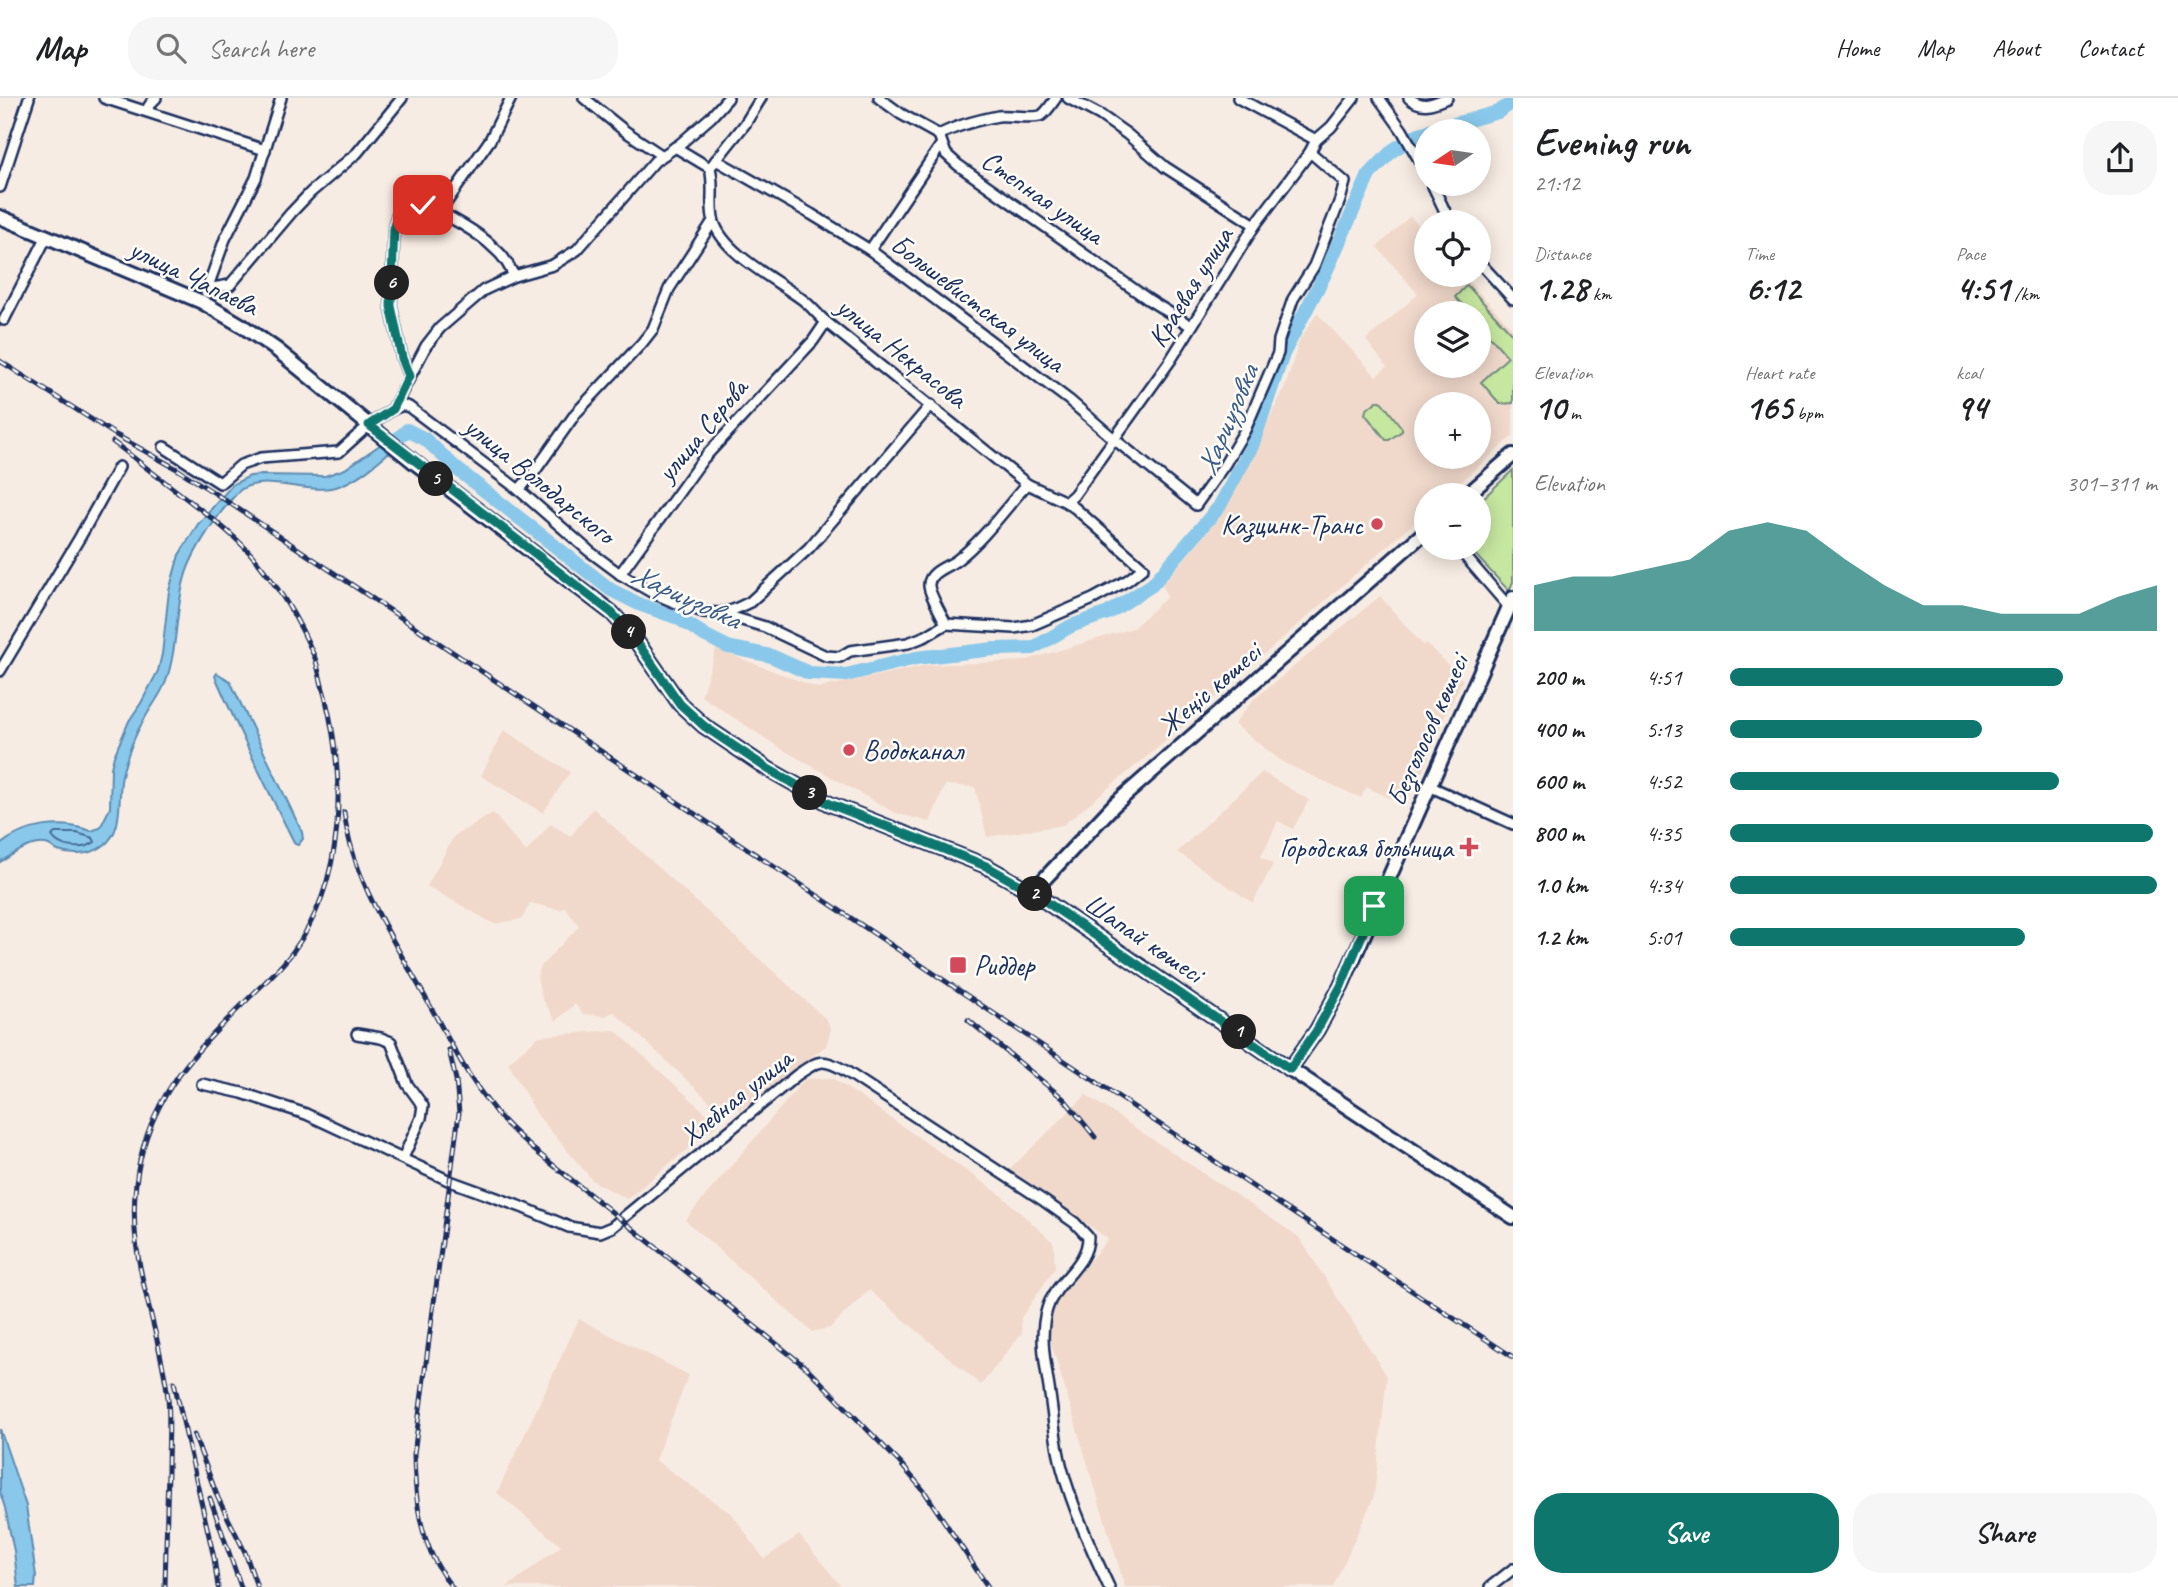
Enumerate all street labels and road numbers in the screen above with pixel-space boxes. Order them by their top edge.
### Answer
street label: Степная улица [975,142,1113,253]
street label: Краевая улица [1139,219,1242,354]
street label: Большевистская улица [884,226,1073,381]
street label: улица Чапаева [122,230,266,324]
street label: улица Некрасова [828,287,976,416]
street label: улица Серова [648,369,757,490]
street label: улица Володарского [456,407,625,553]
street label: Жеңіс көшесі [1150,632,1271,744]
street label: Безголосов көшесі [1378,645,1478,812]
street label: Шапай көшесі [1078,885,1213,993]
street label: Хлебная улица [673,1040,801,1153]

